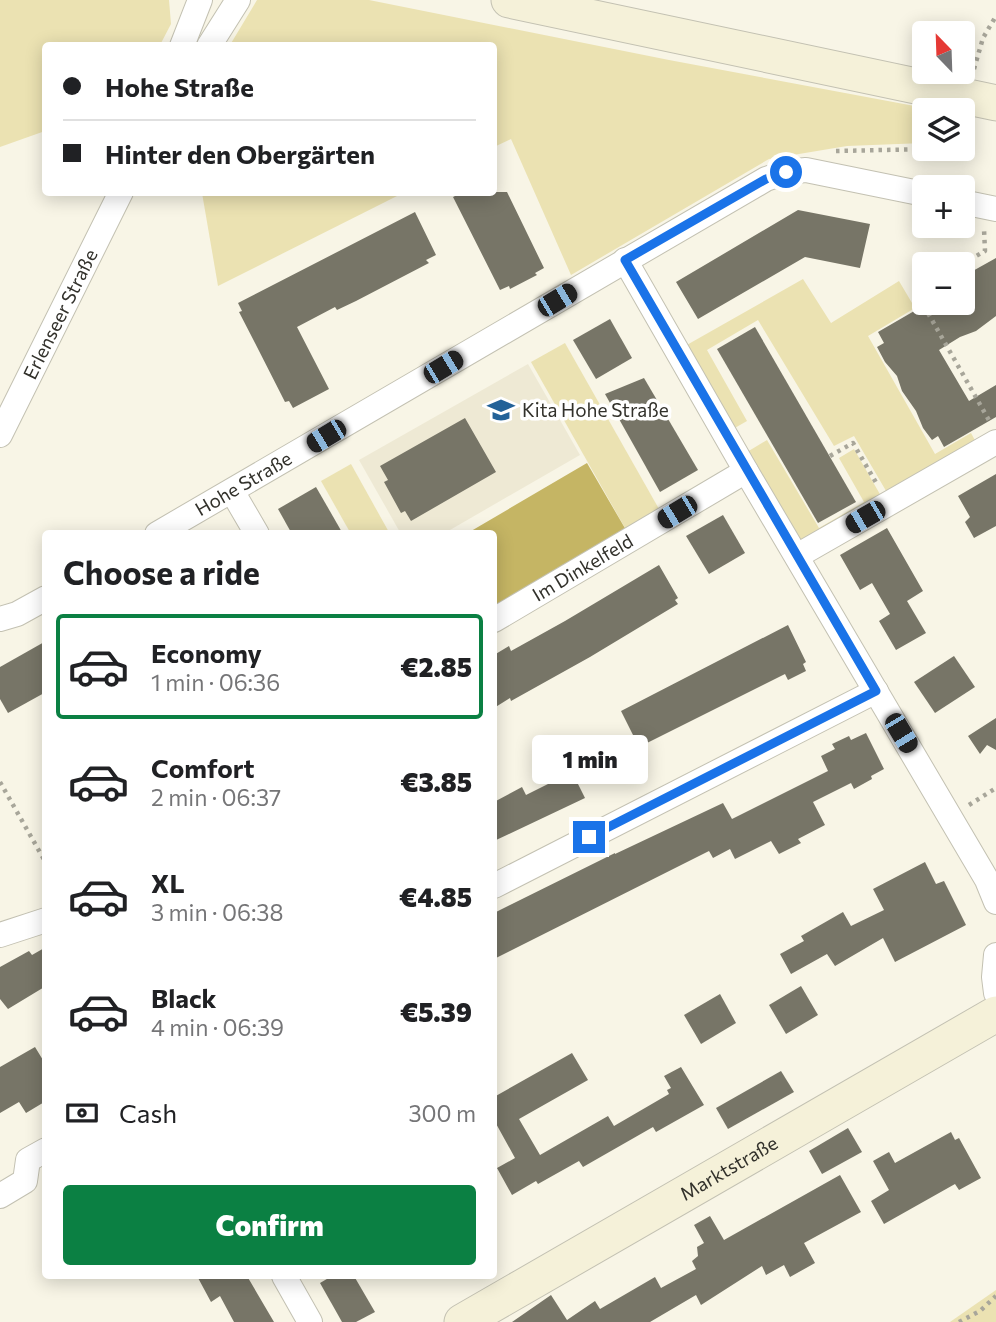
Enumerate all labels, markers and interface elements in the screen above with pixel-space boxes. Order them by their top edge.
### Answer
north arrow [912,21,975,84]
map controls [912,21,975,315]
text: Hohe Straße [105,71,254,102]
button: layers [912,98,975,161]
text: Hinter den Obergärten [105,138,375,169]
route start [770,156,802,188]
button: + [912,175,975,238]
street label: Erlenseer Straße [18,245,102,383]
button: − [912,252,975,315]
car [534,280,581,320]
car [420,347,467,387]
school or university icon: Kita Hohe Straße [486,395,516,425]
place label: Kita Hohe Straße [522,398,669,421]
car [303,416,350,456]
street label: Hohe Straße [191,446,296,520]
car [654,492,701,532]
car [842,497,889,537]
street label: Im Dinkelfeld [528,529,637,606]
text: Choose a ride [63,552,260,592]
icon: car [67,635,130,698]
text: Economy [151,637,262,668]
text: €2.85 [400,651,472,682]
text: 1 min · 06:36 [151,668,280,696]
car [882,710,921,756]
callout: 1 min [531,736,647,784]
text: 1 min [562,745,618,773]
icon: car [67,750,130,813]
text: Comfort [151,752,254,783]
text: €3.85 [400,766,472,797]
text: 2 min · 06:37 [151,783,281,811]
route end [573,821,605,853]
icon: car [67,865,130,928]
text: XL [151,867,185,898]
text: €4.85 [399,881,472,912]
text: 3 min · 06:38 [151,898,283,926]
icon: car [67,980,130,1043]
text: Black [151,982,217,1013]
text: €5.39 [400,996,472,1027]
text: 4 min · 06:39 [151,1013,284,1041]
icon: cash [63,1094,101,1132]
text: Cash [119,1097,177,1128]
text: 300 m [408,1099,476,1127]
street label: Marktstraße [676,1131,781,1205]
button: Confirm [63,1185,476,1265]

